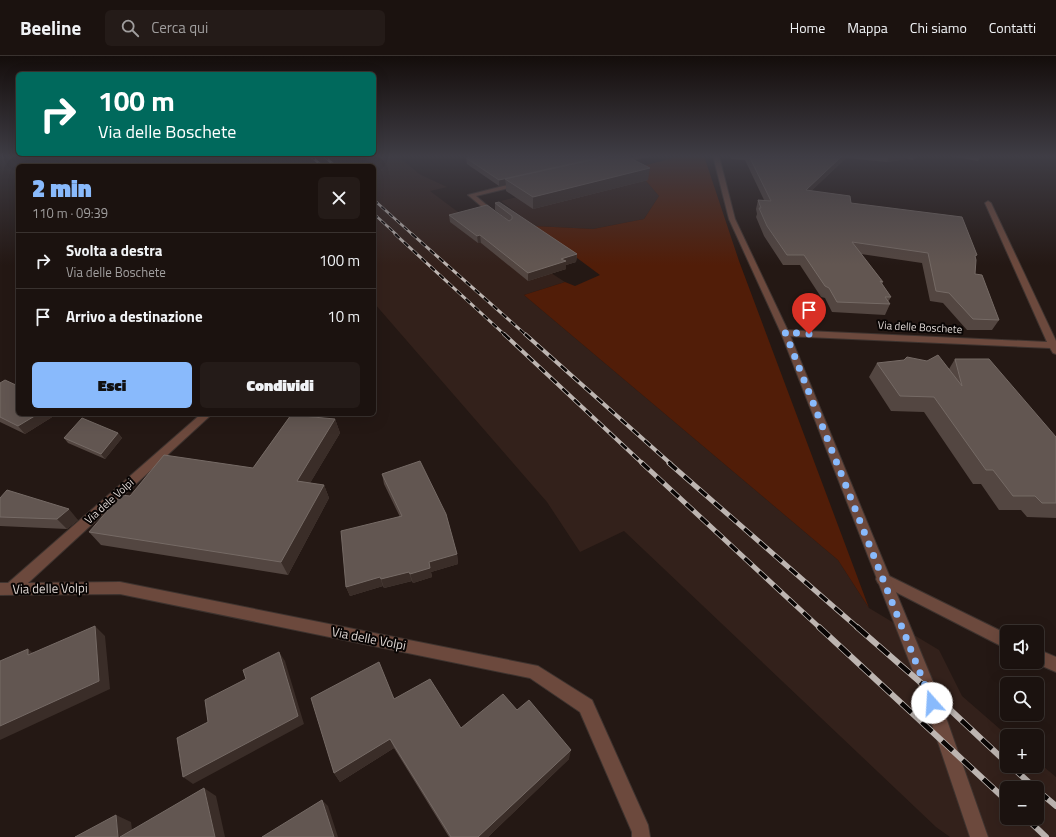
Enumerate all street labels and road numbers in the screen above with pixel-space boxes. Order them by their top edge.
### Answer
street label: Via delle Boschete [877,317,963,337]
street label: Via dele Volpi [81,475,137,527]
street label: Via delle Volpi [12,577,88,599]
street label: Via delle Volpi [330,621,408,655]

